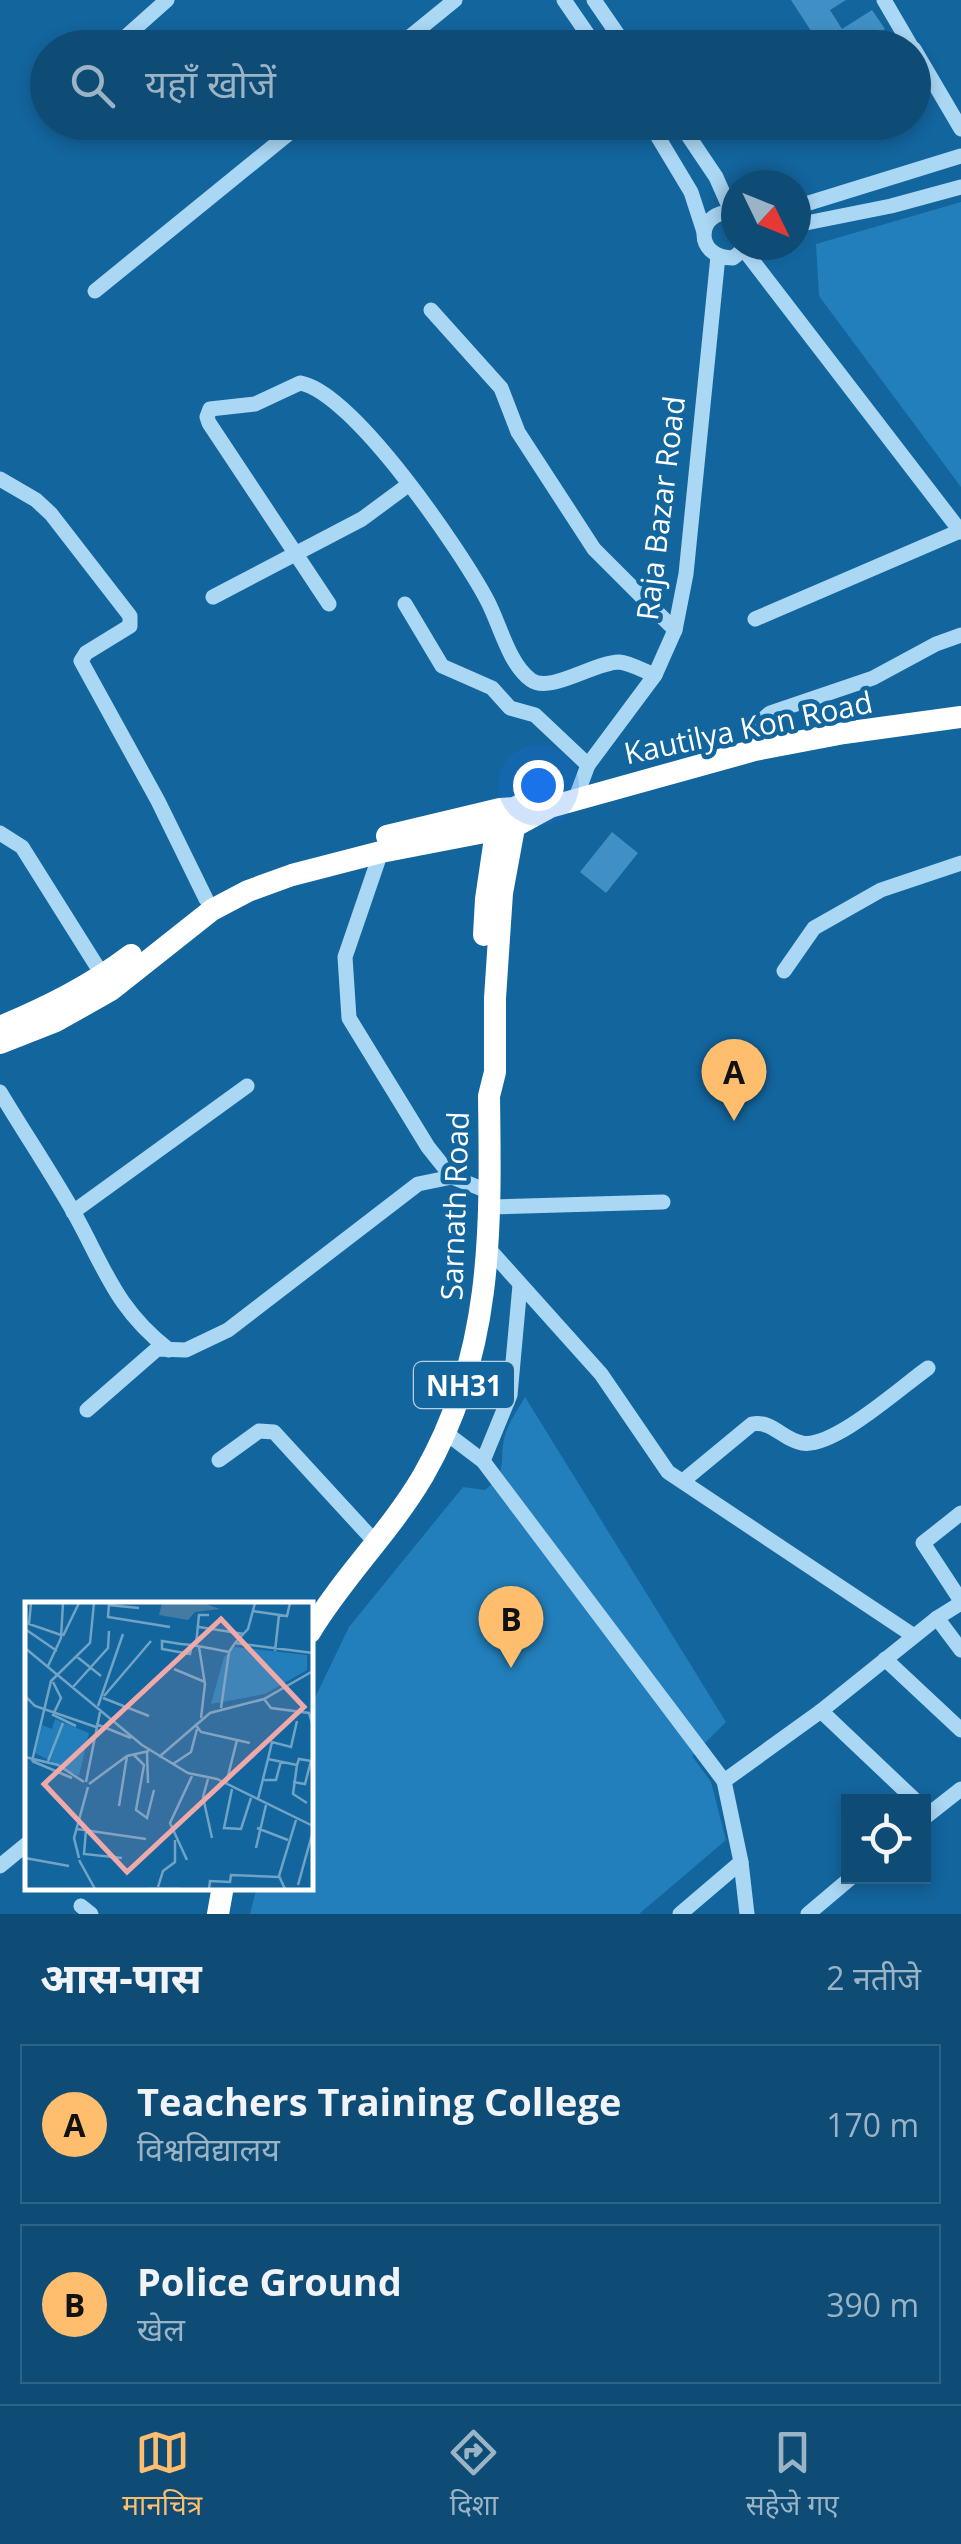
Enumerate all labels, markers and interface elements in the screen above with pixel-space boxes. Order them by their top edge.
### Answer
search box [30,30,931,140]
text: यहाँ खोजें [145,57,276,109]
icon: search [65,58,120,113]
north arrow [721,170,811,260]
street label: Raja Bazar Road [626,394,694,622]
street label: Kautilya Kon Road [620,681,876,773]
your location [513,760,564,811]
pin: A [702,1038,766,1121]
street label: Sarnath Road [430,1111,478,1301]
road number: NH31 [414,1362,514,1408]
pin: B [478,1586,544,1668]
inset map [25,1602,312,1889]
map controls [841,1794,931,1884]
button: locate [841,1794,931,1884]
text: आस-पास [40,1948,202,2005]
text: 2 नतीजे [826,1956,921,1999]
text: Teachers Training College [137,2075,621,2127]
text: A [63,2103,86,2146]
text: 170 m [826,2103,919,2146]
text: विश्वविद्यालय [137,2127,280,2170]
text: Police Ground [137,2255,402,2307]
text: B [64,2283,85,2326]
text: 390 m [826,2283,919,2326]
text: खेल [137,2307,185,2350]
tab: मानचित्र [122,2425,202,2526]
tab: दिशा [446,2425,501,2526]
tab: सहेजे गए [746,2425,839,2526]

